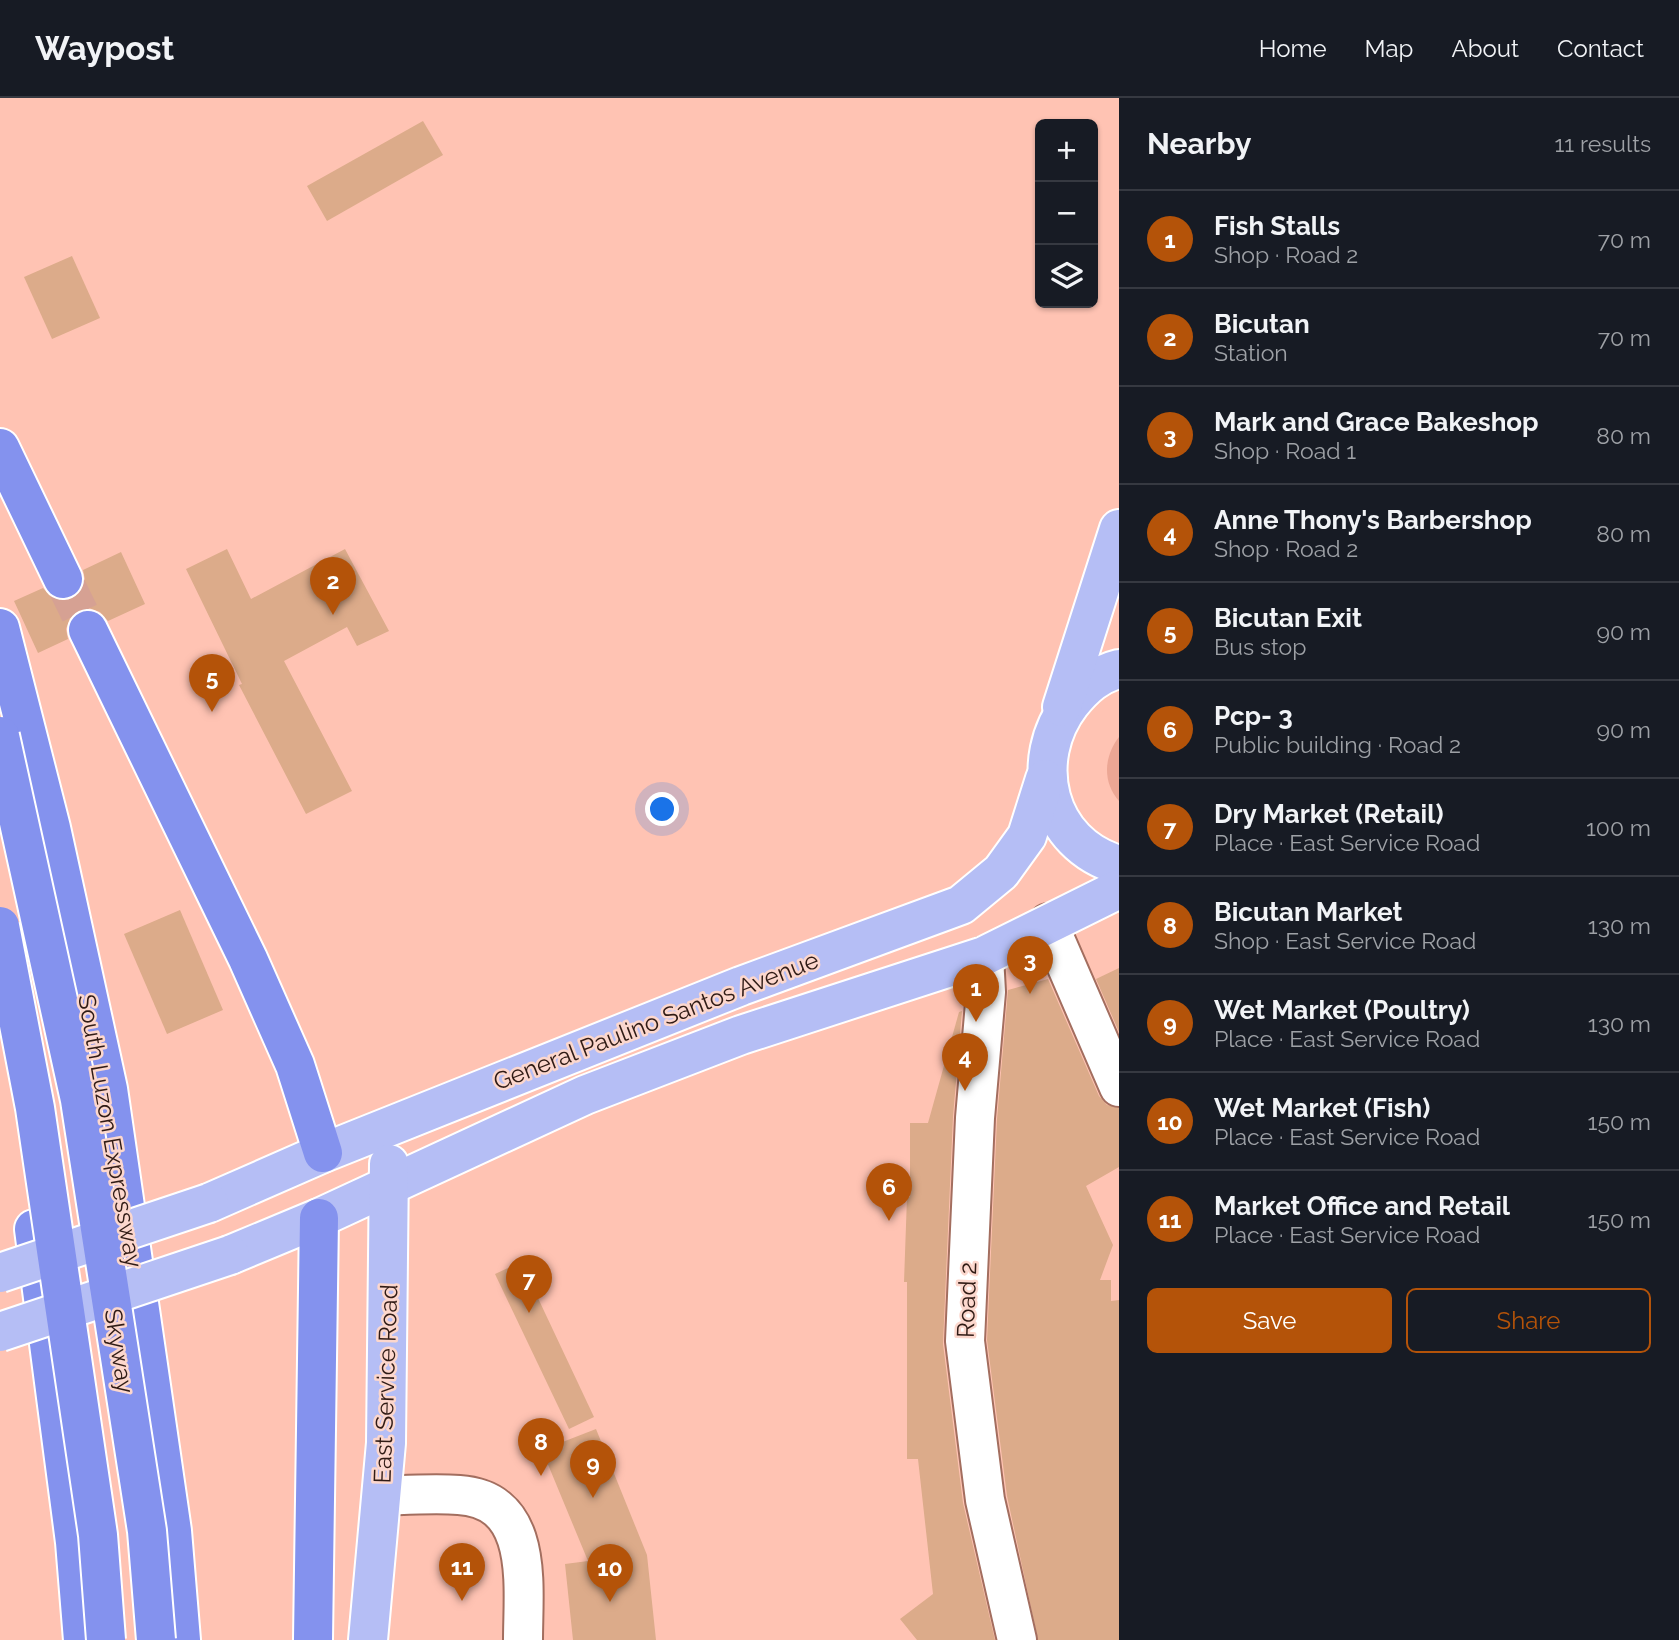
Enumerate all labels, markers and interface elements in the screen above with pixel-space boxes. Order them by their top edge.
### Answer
text: Waypost [35,29,174,68]
text: Home [1259,34,1327,63]
text: Map [1365,34,1413,63]
text: About [1451,34,1519,63]
text: Contact [1557,34,1644,63]
map controls [1035,119,1098,308]
button: + [1035,119,1098,182]
text: Nearby [1147,126,1251,161]
text: 11 results [1554,130,1651,157]
button: − [1035,182,1098,245]
text: Fish Stalls [1214,211,1340,241]
text: 1 [1164,226,1176,253]
text: 70 m [1598,226,1651,253]
text: Shop · Road 2 [1214,241,1358,268]
button: layers [1035,245,1098,308]
text: Bicutan [1214,309,1310,339]
text: 2 [1164,324,1176,351]
text: 70 m [1598,324,1651,351]
text: Station [1214,339,1288,366]
text: Mark and Grace Bakeshop [1214,407,1539,437]
text: 3 [1164,422,1176,449]
text: 80 m [1596,422,1651,449]
text: Shop · Road 1 [1214,437,1356,464]
text: Anne Thony's Barbershop [1214,505,1532,535]
text: 4 [1163,520,1177,547]
text: 80 m [1596,520,1651,547]
text: Shop · Road 2 [1214,535,1358,562]
pin: 2 [310,557,356,615]
text: Bicutan Exit [1214,603,1362,633]
text: 5 [1164,618,1176,645]
text: 90 m [1596,618,1651,645]
text: Bus stop [1214,633,1306,660]
pin: 5 [189,654,235,712]
text: Pcp- 3 [1214,701,1293,731]
text: 6 [1163,716,1177,743]
text: 90 m [1596,716,1651,743]
text: Public building · Road 2 [1214,731,1461,758]
your location [645,792,679,826]
text: Dry Market (Retail) [1214,799,1444,829]
text: 7 [1164,814,1176,841]
text: 100 m [1586,814,1651,841]
text: Place · East Service Road [1214,829,1480,856]
text: Bicutan Market [1214,897,1402,927]
text: 8 [1163,912,1177,939]
text: 130 m [1588,912,1651,939]
text: Shop · East Service Road [1214,927,1476,954]
pin: 3 [1007,936,1053,994]
street label: General Paulino Santos Avenue [489,945,822,1096]
pin: 1 [953,964,999,1022]
street label: South Luzon Expressway [72,992,149,1270]
text: Wet Market (Poultry) [1214,995,1470,1025]
text: 9 [1163,1010,1177,1037]
text: 130 m [1588,1010,1651,1037]
text: Place · East Service Road [1214,1025,1480,1052]
pin: 4 [942,1033,988,1091]
text: Wet Market (Fish) [1214,1093,1430,1123]
text: 10 [1157,1108,1183,1135]
text: 150 m [1588,1108,1651,1135]
text: Place · East Service Road [1214,1123,1480,1150]
pin: 6 [866,1163,912,1221]
text: Market Office and Retail [1214,1191,1510,1221]
text: 11 [1159,1206,1181,1233]
text: 150 m [1588,1206,1651,1233]
text: Place · East Service Road [1214,1221,1480,1248]
pin: 7 [506,1255,552,1313]
street label: Road 2 [951,1261,982,1339]
street label: East Service Road [368,1284,403,1484]
button: Save [1147,1288,1392,1353]
button: Share [1406,1288,1651,1353]
street label: Skyway [99,1307,140,1395]
pin: 8 [518,1418,564,1476]
pin: 9 [570,1440,616,1498]
pin: 11 [439,1543,485,1601]
pin: 10 [587,1544,633,1602]

